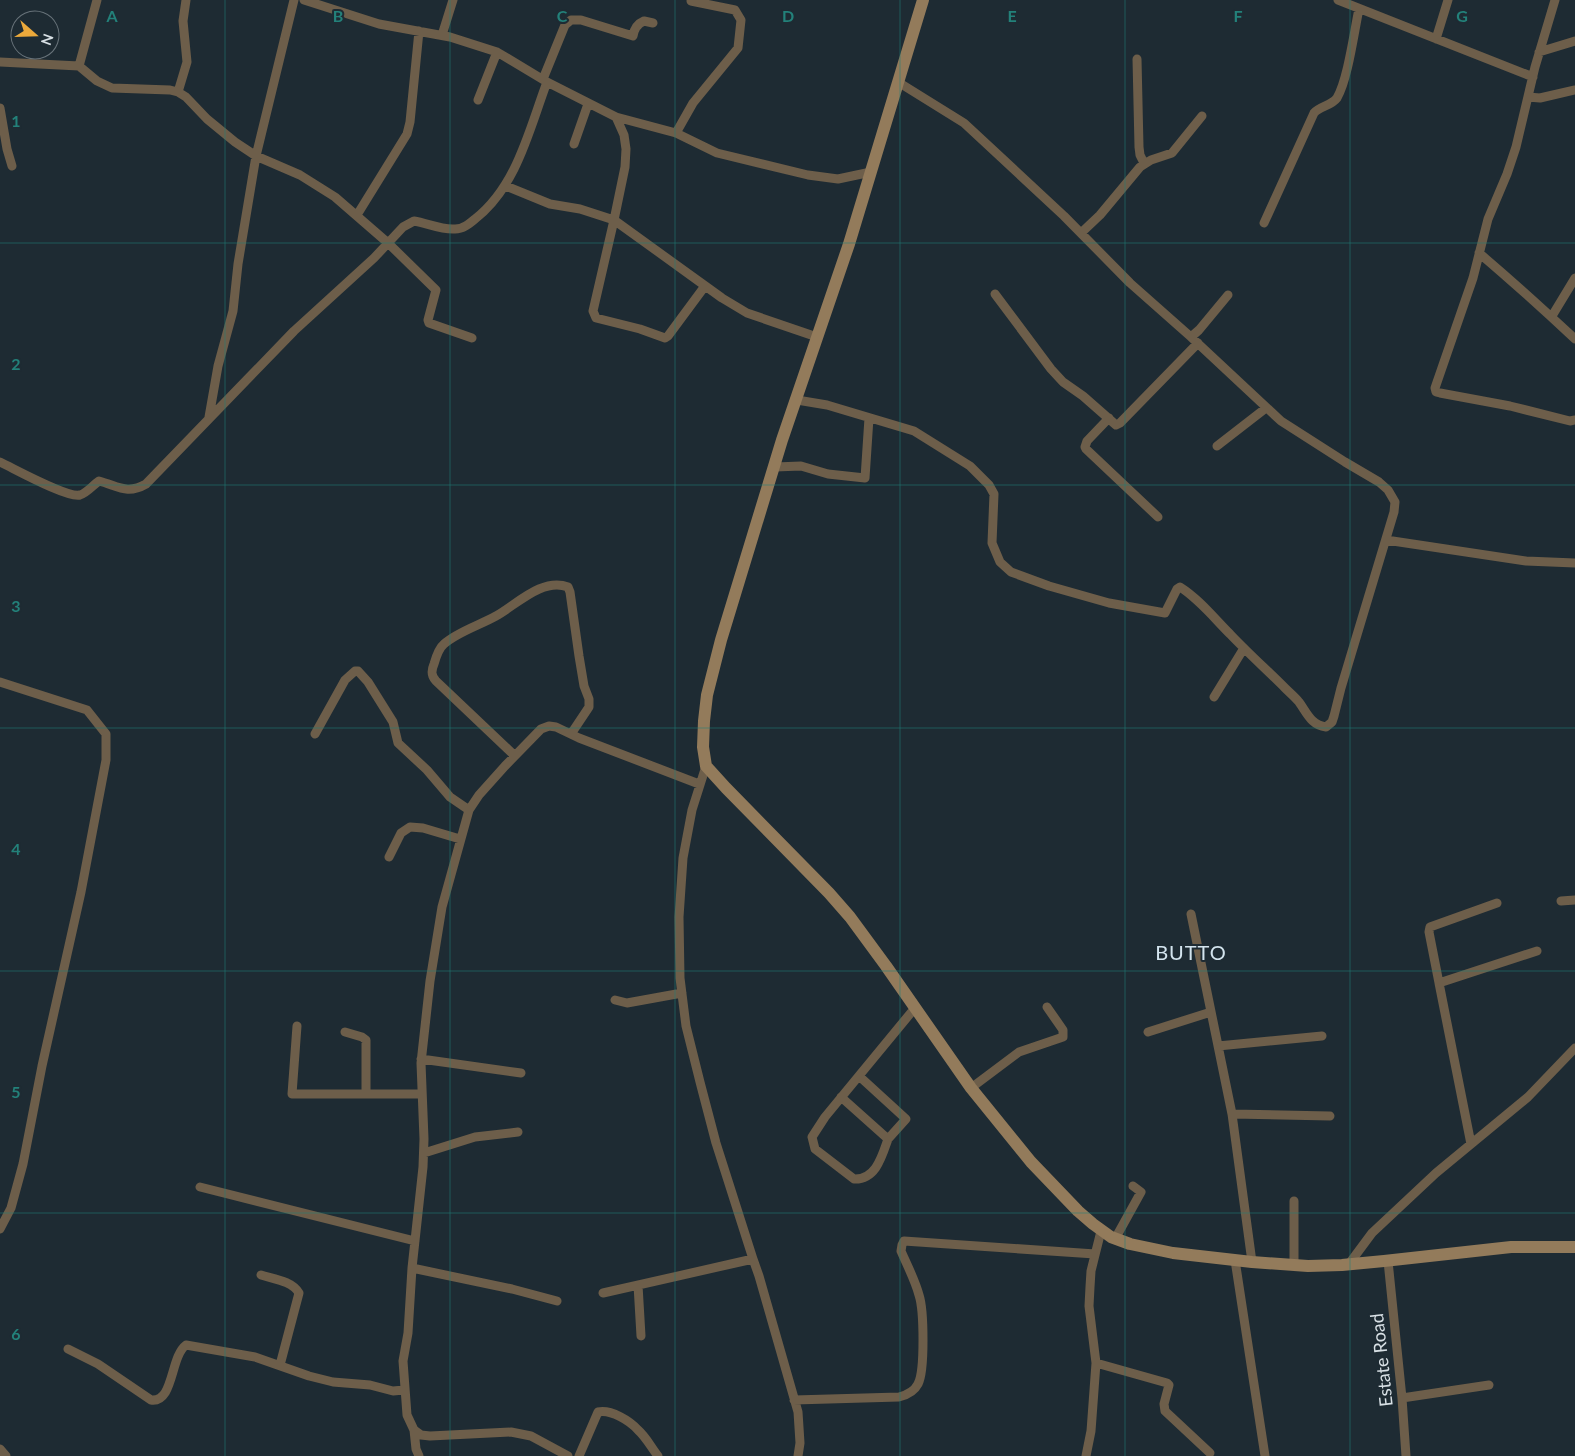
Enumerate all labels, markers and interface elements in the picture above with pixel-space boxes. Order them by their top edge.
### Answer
text: A [105,6,118,25]
text: B [333,6,343,25]
text: C [557,6,568,25]
text: D [782,6,794,25]
text: E [1007,6,1017,25]
text: F [1233,6,1243,25]
text: G [1456,6,1468,25]
north arrow [10,10,60,60]
text: N [38,32,58,48]
text: 1 [11,111,21,130]
text: 2 [11,354,21,373]
text: 3 [11,596,21,615]
text: 4 [11,839,21,858]
district label: BUTTO [1155,940,1227,964]
text: 5 [11,1082,21,1101]
street label: Estate Road [1365,1312,1397,1408]
text: 6 [11,1324,21,1343]

